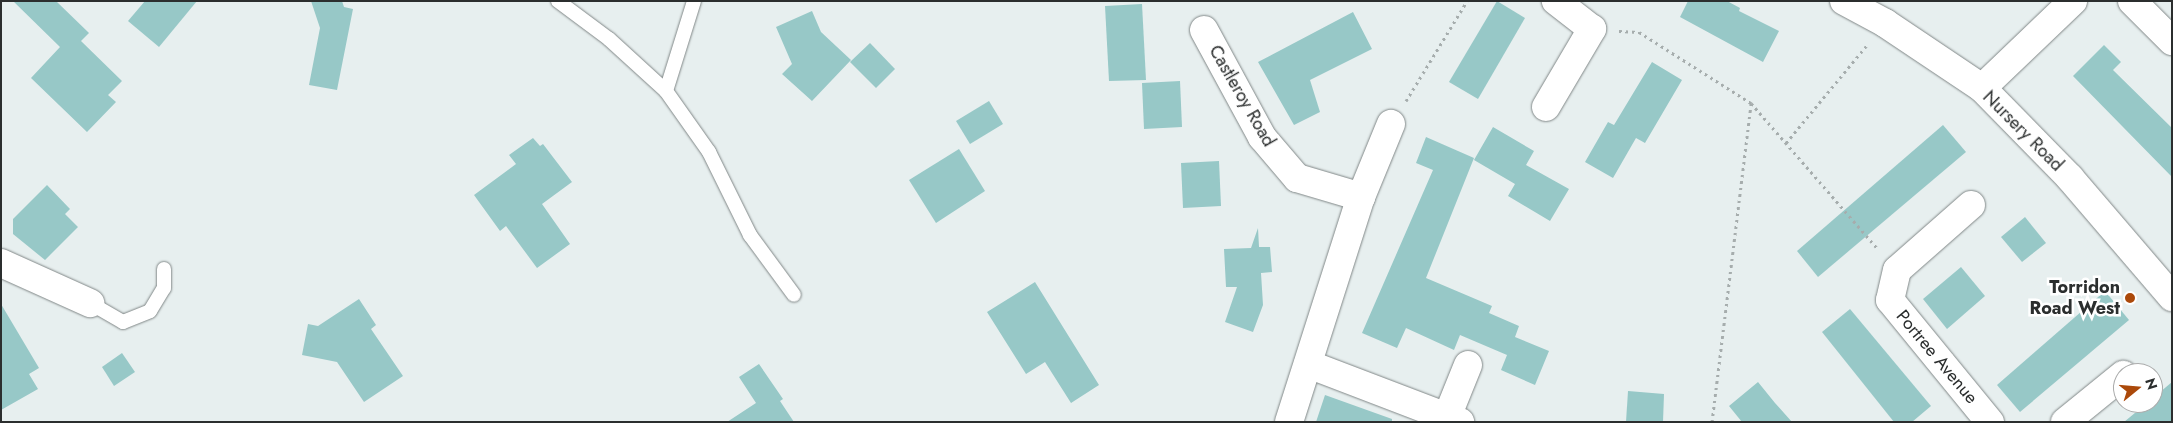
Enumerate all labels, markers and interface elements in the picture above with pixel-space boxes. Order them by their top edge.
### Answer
street label: Castleroy Road [1204,41,1280,151]
street label: Nursery Road [1978,86,2068,176]
place label: Torridon Road West [2030,277,2120,320]
marker: Torridon Road West [2124,292,2136,304]
street label: Portree Avenue [1892,306,1982,408]
north arrow [2113,363,2163,413]
text: N [2140,376,2163,392]

